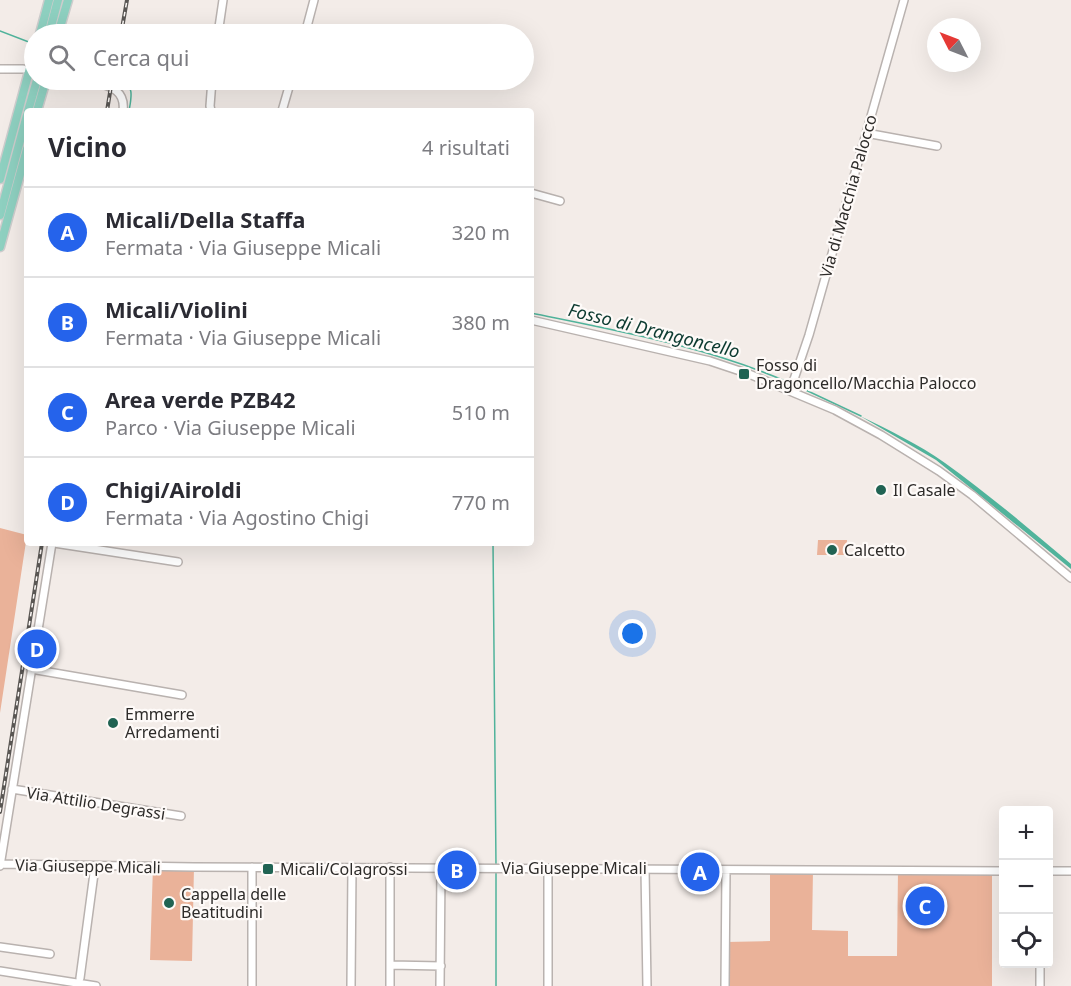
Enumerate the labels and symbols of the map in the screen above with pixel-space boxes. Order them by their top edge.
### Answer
north arrow [927,18,981,72]
street label: Via di Macchia Palocco [814,112,882,280]
water label: Fosso di Drangoncello [566,297,742,363]
place label: Fosso di Dragoncello/Macchia Palocco [756,354,976,394]
marker: Fosso di Dragoncello/Macchia Palocco [737,367,751,381]
place label: Il Casale [893,479,956,501]
marker: Il Casale [874,483,888,497]
place label: Calcetto [844,539,905,561]
marker: Calcetto [825,543,839,557]
your location [618,619,647,648]
pin: D [18,626,57,672]
place label: Emmerre Arredamenti [125,703,220,743]
marker: Emmerre Arredamenti [106,716,120,730]
street label: Via Attilio Degrassi [25,781,167,825]
pin: B [438,848,476,892]
pin: A [680,850,720,894]
street label: Via Giuseppe Micali [15,854,161,878]
street label: Via Giuseppe Micali [501,857,647,879]
place label: Micali/Colagrossi [280,858,408,880]
marker: Micali/Colagrossi [261,862,275,876]
place label: Cappella delle Beatitudini [181,883,286,923]
pin: C [906,884,944,928]
marker: Cappella delle Beatitudini [162,896,176,910]

